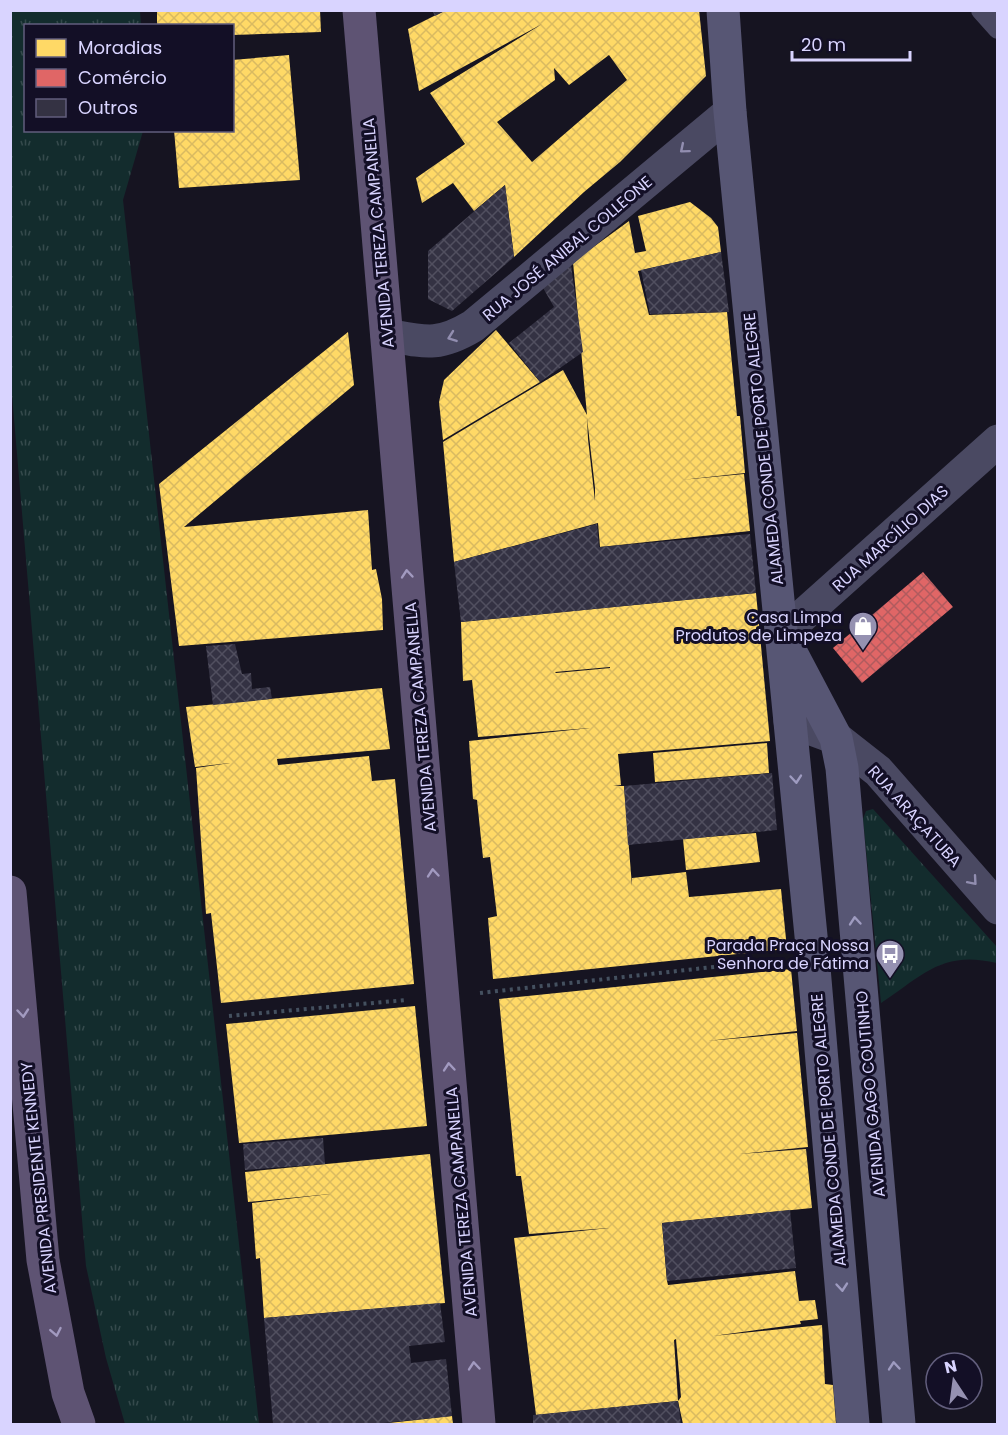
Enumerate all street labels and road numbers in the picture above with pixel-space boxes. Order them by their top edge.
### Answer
street label: AVENIDA TEREZA CAMPANELLA [357,117,400,349]
street label: RUA JOSÉ ANIBAL COLLEONE [477,170,657,326]
street label: ALAMEDA CONDE DE PORTO ALEGRE [738,312,789,586]
street label: RUA MARCÍLIO DIAS [827,480,953,597]
street label: AVENIDA TEREZA CAMPANELLA [399,601,442,833]
street label: RUA ARAÇATUBA [863,760,967,873]
street label: AVENIDA GAGO COUTINHO [850,990,891,1198]
street label: ALAMEDA CONDE DE PORTO ALEGRE [805,992,852,1267]
street label: AVENIDA PRESIDENTE KENNEDY [15,1060,62,1295]
street label: AVENIDA TEREZA CAMPANELLA [440,1086,483,1318]

